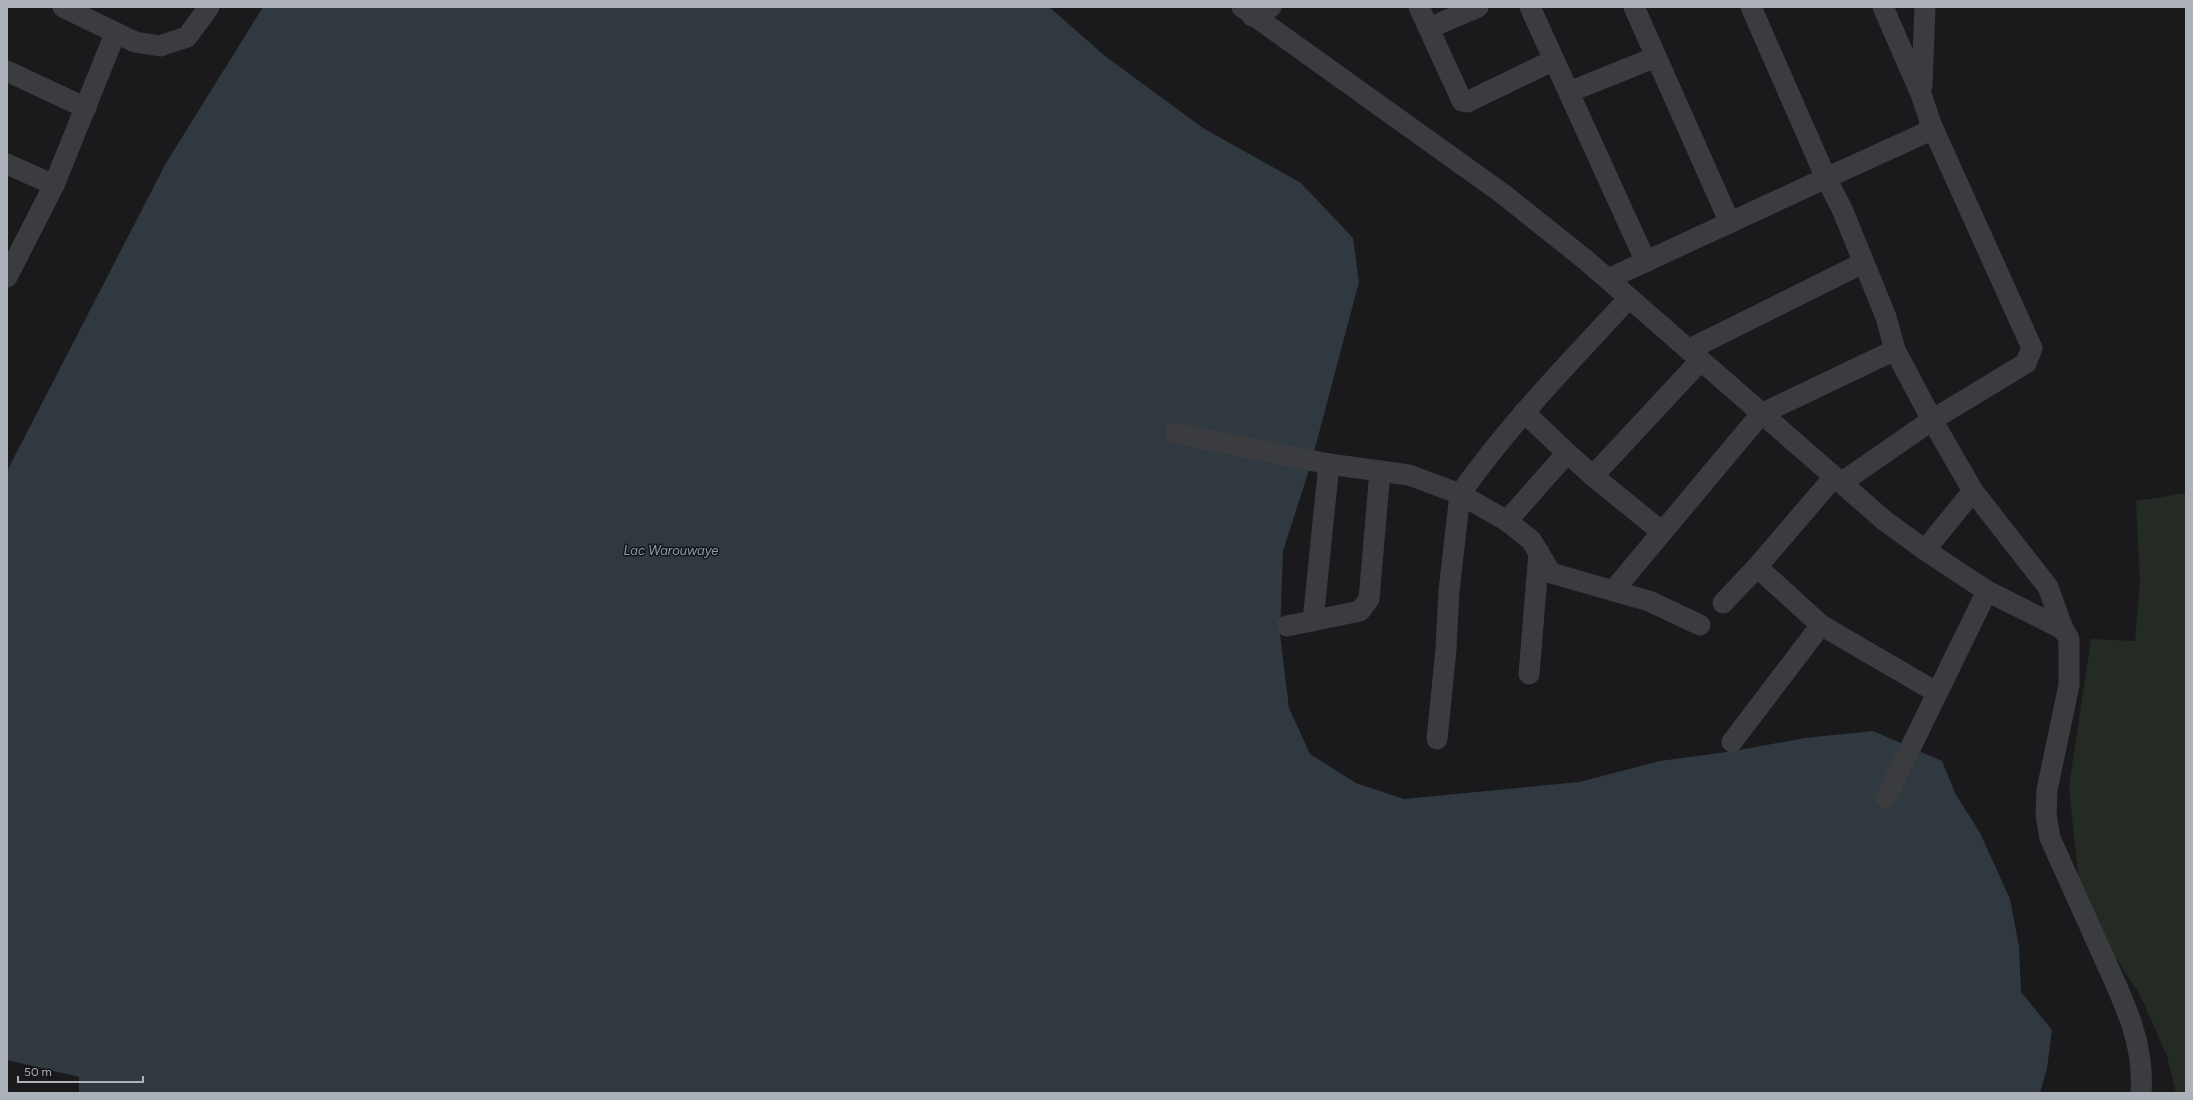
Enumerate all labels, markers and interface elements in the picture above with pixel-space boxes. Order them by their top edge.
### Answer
water label: Lac Warouwaye [624,543,718,558]
scale bar [18,1058,143,1084]
text: 50 m [24,1065,52,1079]

